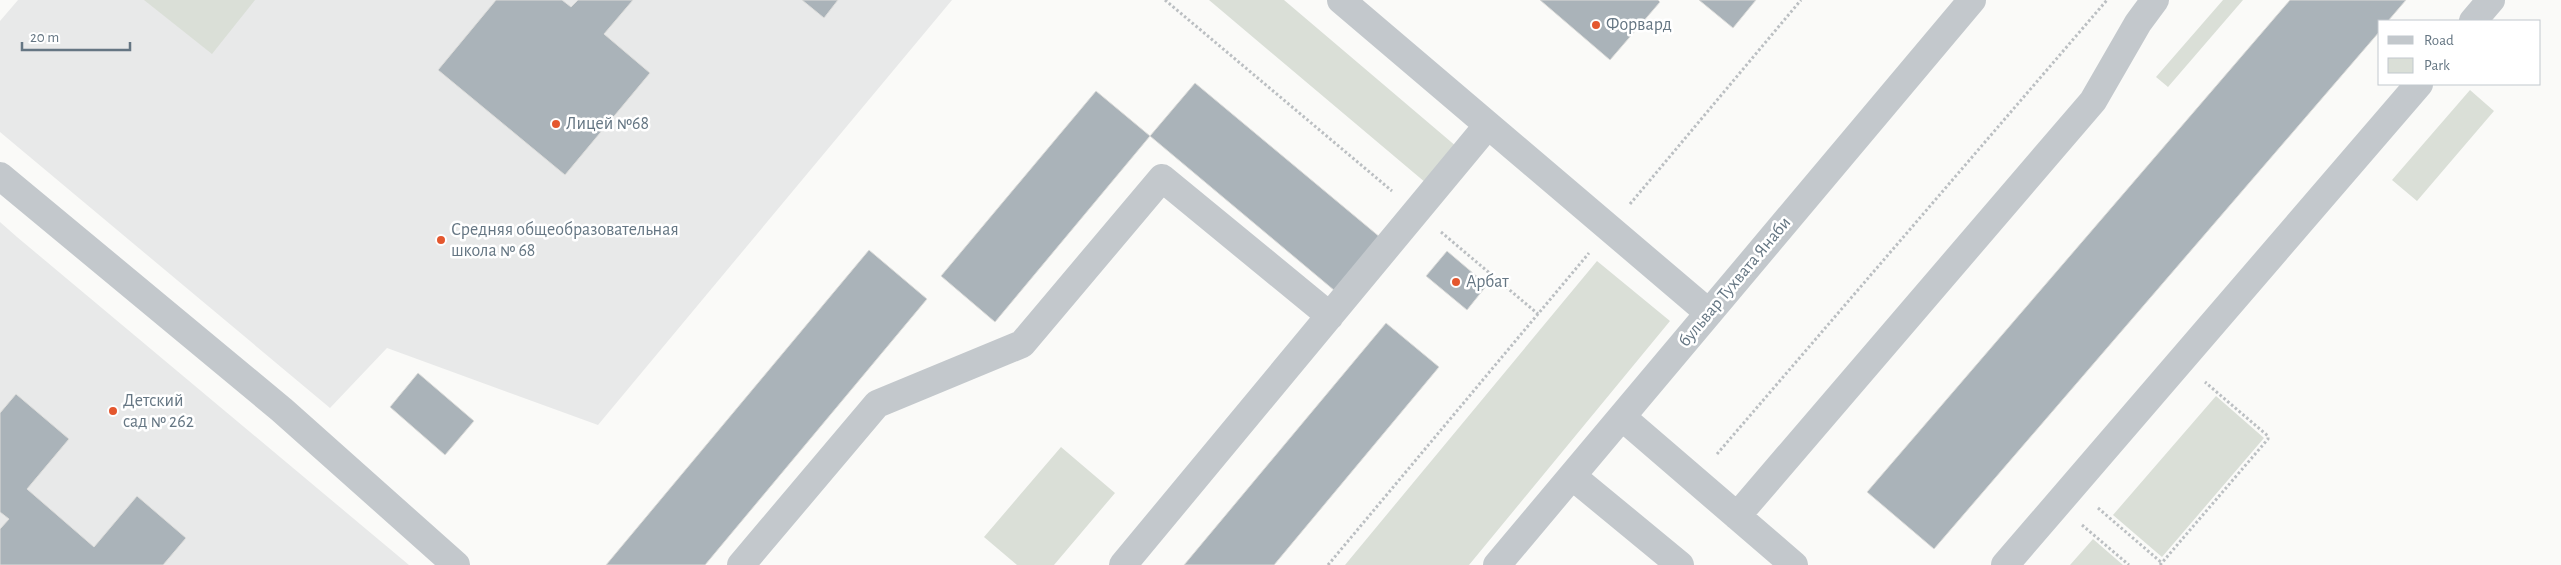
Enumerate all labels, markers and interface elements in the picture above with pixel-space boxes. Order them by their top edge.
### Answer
place label: Форвард [1606,16,1672,34]
marker: Форвард [1590,19,1602,31]
scale bar [22,20,130,52]
legend [2378,20,2541,85]
text: 20 m [30,30,59,45]
text: Road [2424,33,2454,48]
text: Park [2424,58,2450,73]
place label: Лицей №68 [566,115,649,133]
marker: Лицей №68 [550,118,562,130]
street label: бульвар Тухвата Янаби [1675,213,1794,350]
place label: Средняя общеобразовательная школа № 68 [451,220,679,260]
marker: Средняя общеобразовательная школа № 68 [435,234,447,246]
place label: Арбат [1466,272,1509,291]
marker: Арбат [1450,276,1462,288]
place label: Детский сад № 262 [123,392,194,431]
marker: Детский сад № 262 [107,405,119,417]

